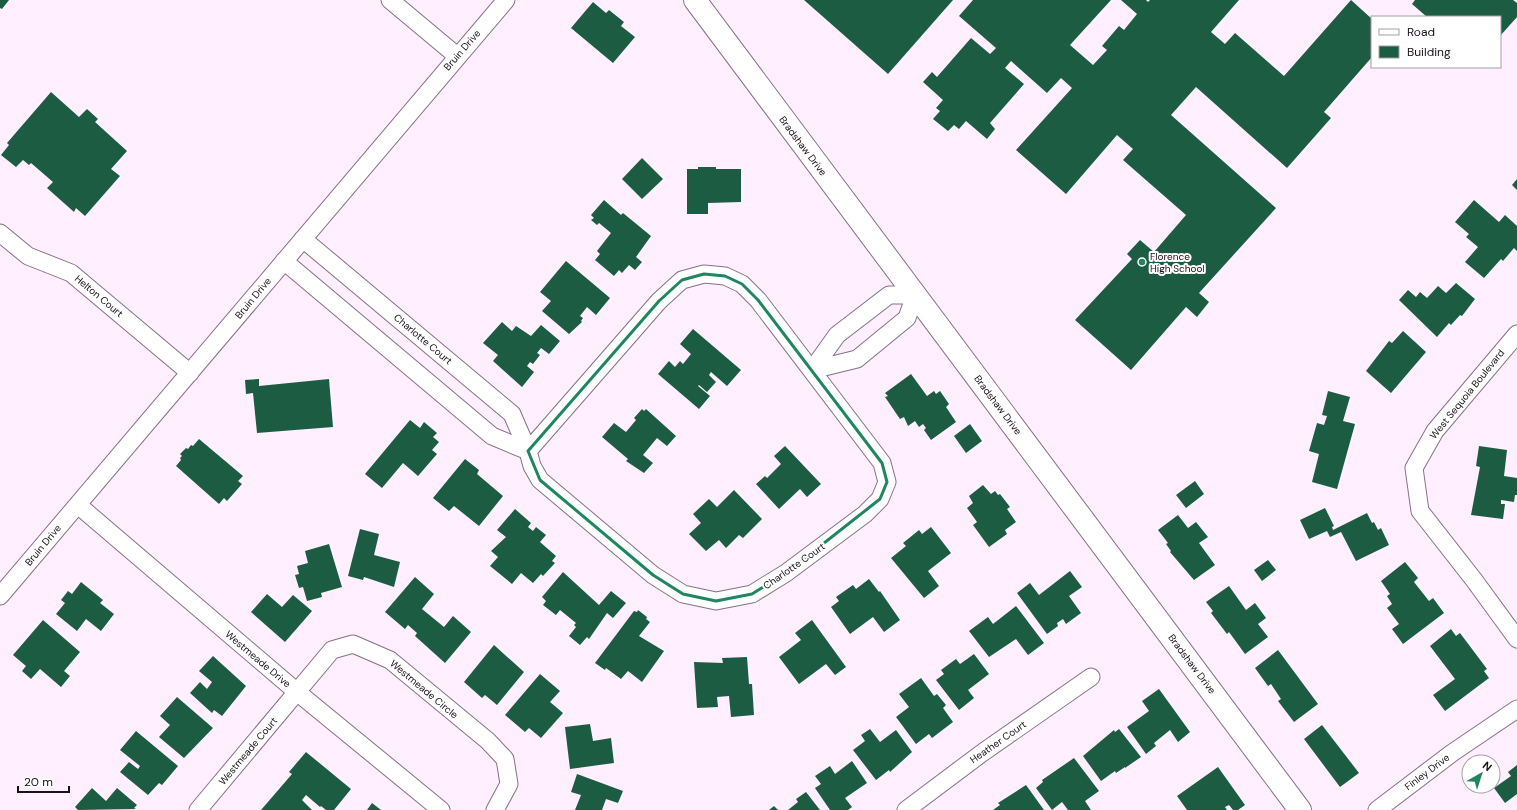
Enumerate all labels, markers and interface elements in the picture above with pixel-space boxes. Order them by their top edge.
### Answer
legend [1371,16,1501,68]
text: Road [1407,24,1435,40]
street label: Bruin Drive [441,27,483,73]
text: Building [1407,44,1451,60]
street label: Bradshaw Drive [776,114,830,179]
place label: Florence High School [1150,250,1205,275]
marker: Florence High School [1137,257,1147,267]
street label: Helton Court [72,272,126,320]
street label: Bruin Drive [232,274,274,321]
street label: Charlotte Court [391,311,455,367]
street label: West Sequoia Boulevard [1427,346,1507,442]
street label: Bradshaw Drive [971,373,1025,438]
street label: Bruin Drive [22,521,64,568]
street label: Charlotte Court [761,540,827,592]
street label: Westmeade Drive [222,628,294,691]
street label: Bradshaw Drive [1165,632,1219,697]
street label: Westmeade Circle [387,657,461,721]
street label: Westmeade Court [216,714,280,788]
street label: Heather Court [967,718,1029,766]
street label: Finley Drive [1402,751,1452,793]
north arrow [1461,754,1501,794]
text: N [1480,758,1495,774]
scale bar [18,768,69,794]
text: 20 m [24,774,53,790]

